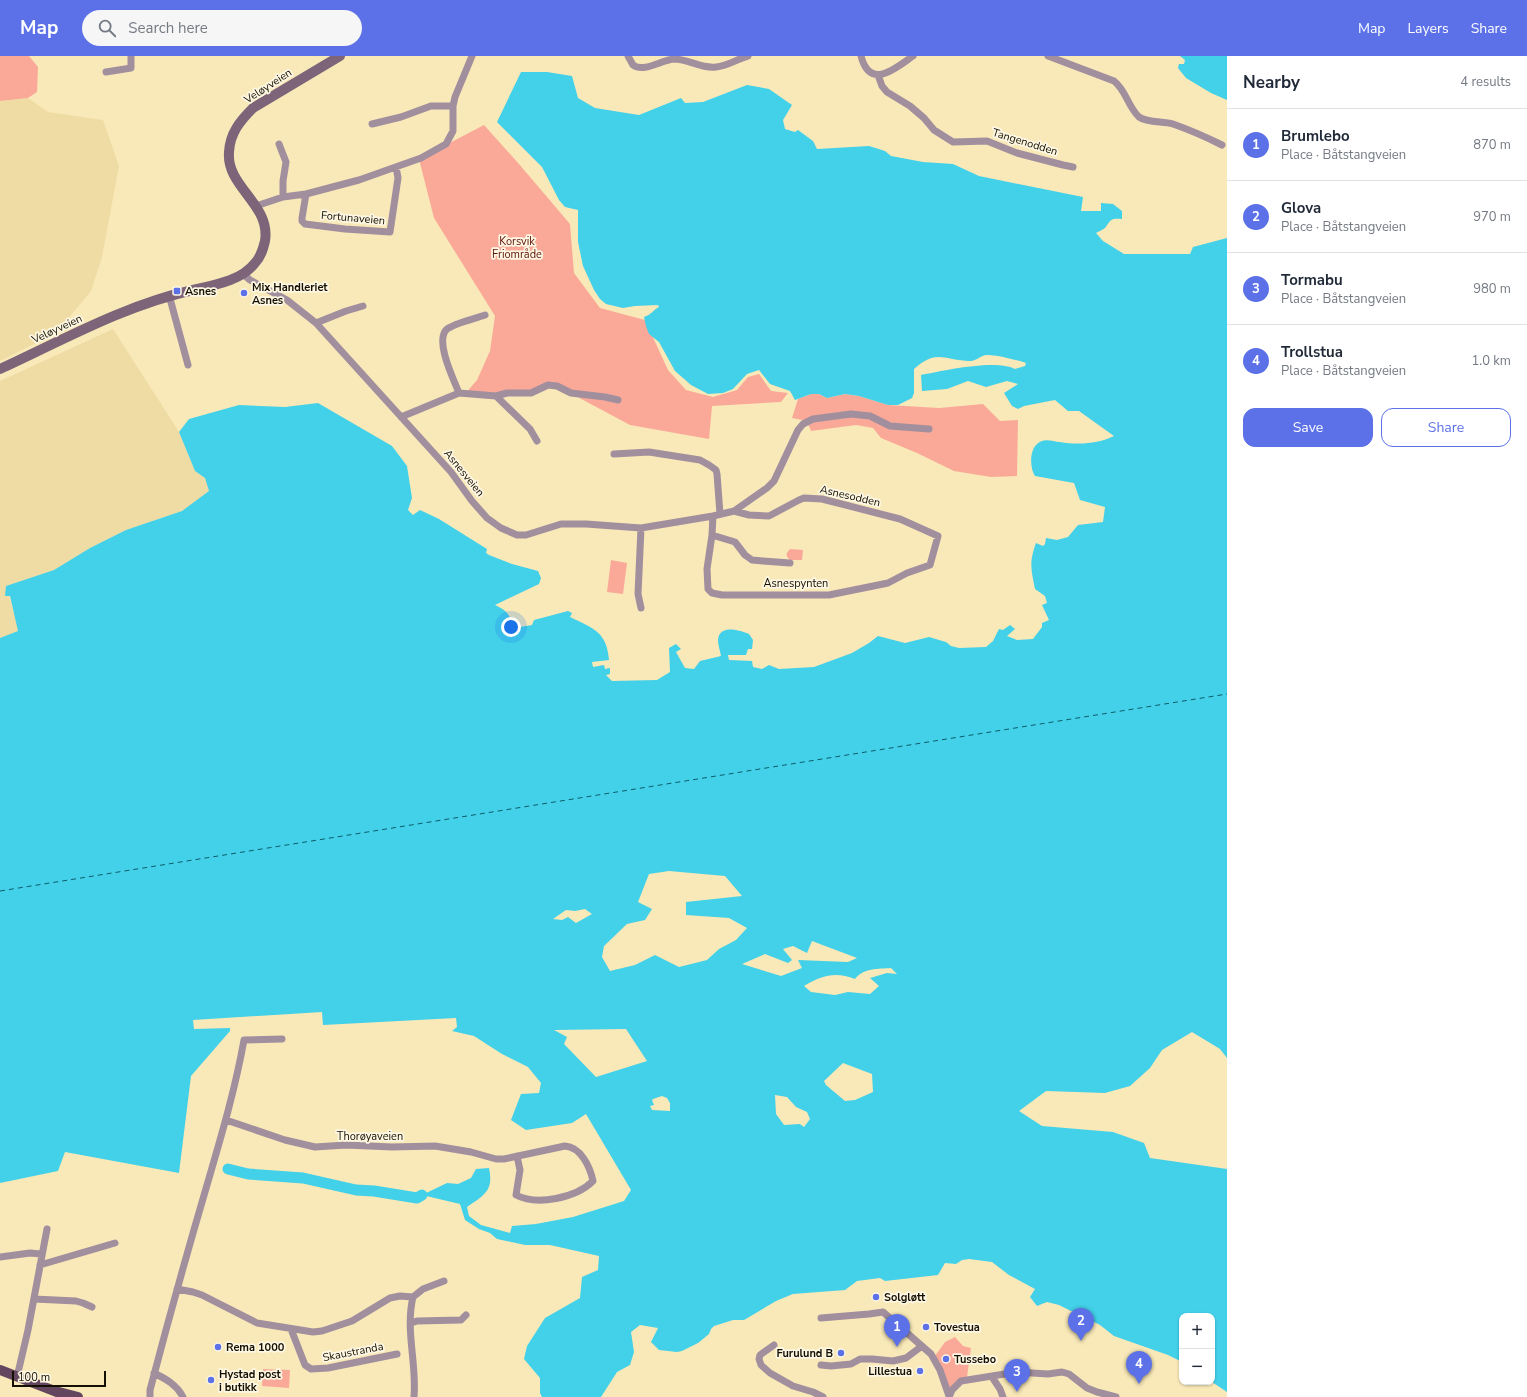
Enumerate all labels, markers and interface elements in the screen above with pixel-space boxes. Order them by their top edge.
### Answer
search box [82,10,362,46]
text: Map [20,15,58,41]
icon: search [96,17,118,39]
text: Search here [128,18,208,38]
text: Map [1358,19,1385,38]
text: Layers [1407,19,1449,38]
text: Share [1471,19,1507,38]
street label: Veløyveien [240,65,295,108]
text: Nearby [1243,71,1300,94]
text: 4 results [1460,73,1511,91]
street label: Tangenodden [991,125,1059,159]
text: Brumlebo [1281,126,1350,146]
text: 1 [1252,136,1260,154]
text: 870 m [1473,136,1511,154]
text: Place · Båtstangveien [1281,146,1406,164]
text: Glova [1281,198,1321,218]
street label: Fortunaveien [320,208,386,228]
text: 2 [1252,208,1260,226]
text: 970 m [1473,208,1511,226]
text: Place · Båtstangveien [1281,218,1406,236]
park label: Korsvik Friområde [492,234,542,262]
text: Tormabu [1281,270,1343,290]
place label: Mix Handleriet Asnes [252,280,328,308]
text: 3 [1252,280,1260,298]
text: 980 m [1473,280,1511,298]
place label: Asnes [185,284,216,299]
marker: Asnes [172,286,182,296]
marker: Mix Handleriet Asnes [239,288,249,298]
text: Place · Båtstangveien [1281,290,1406,308]
street label: Veløyveien [28,311,85,348]
text: Trollstua [1281,342,1343,362]
text: 4 [1252,352,1260,370]
text: 1.0 km [1471,352,1511,370]
text: Place · Båtstangveien [1281,362,1406,380]
button: Save [1243,408,1373,447]
button: Share [1381,408,1511,447]
street label: Asnesveien [440,446,488,500]
street label: Asnesodden [818,482,882,510]
street label: Asnespynten [764,576,828,591]
your location [501,617,521,637]
street label: Thorøyaveien [337,1129,403,1144]
place label: Solgløtt [884,1290,926,1305]
marker: Solgløtt [871,1292,881,1302]
pin: 2 [1068,1308,1094,1341]
map controls [1179,1313,1215,1385]
button: + [1179,1313,1215,1349]
pin: 1 [884,1314,910,1347]
place label: Tovestua [934,1320,980,1335]
marker: Tovestua [921,1322,931,1332]
street label: Skaustranda [321,1339,385,1365]
place label: Rema 1000 [226,1340,285,1355]
marker: Rema 1000 [213,1342,223,1352]
place label: Furulund B [776,1346,833,1361]
marker: Furulund B [836,1348,846,1358]
button: − [1179,1349,1215,1385]
pin: 4 [1126,1351,1152,1384]
place label: Tussebo [954,1352,996,1367]
marker: Tussebo [941,1354,951,1364]
pin: 3 [1004,1359,1030,1392]
place label: Lillestua [868,1364,912,1379]
marker: Lillestua [915,1366,925,1376]
place label: Hystad post i butikk [219,1367,282,1395]
scale bar [12,1369,106,1388]
text: 100 m [18,1370,50,1385]
marker: Hystad post i butikk [206,1375,216,1385]

